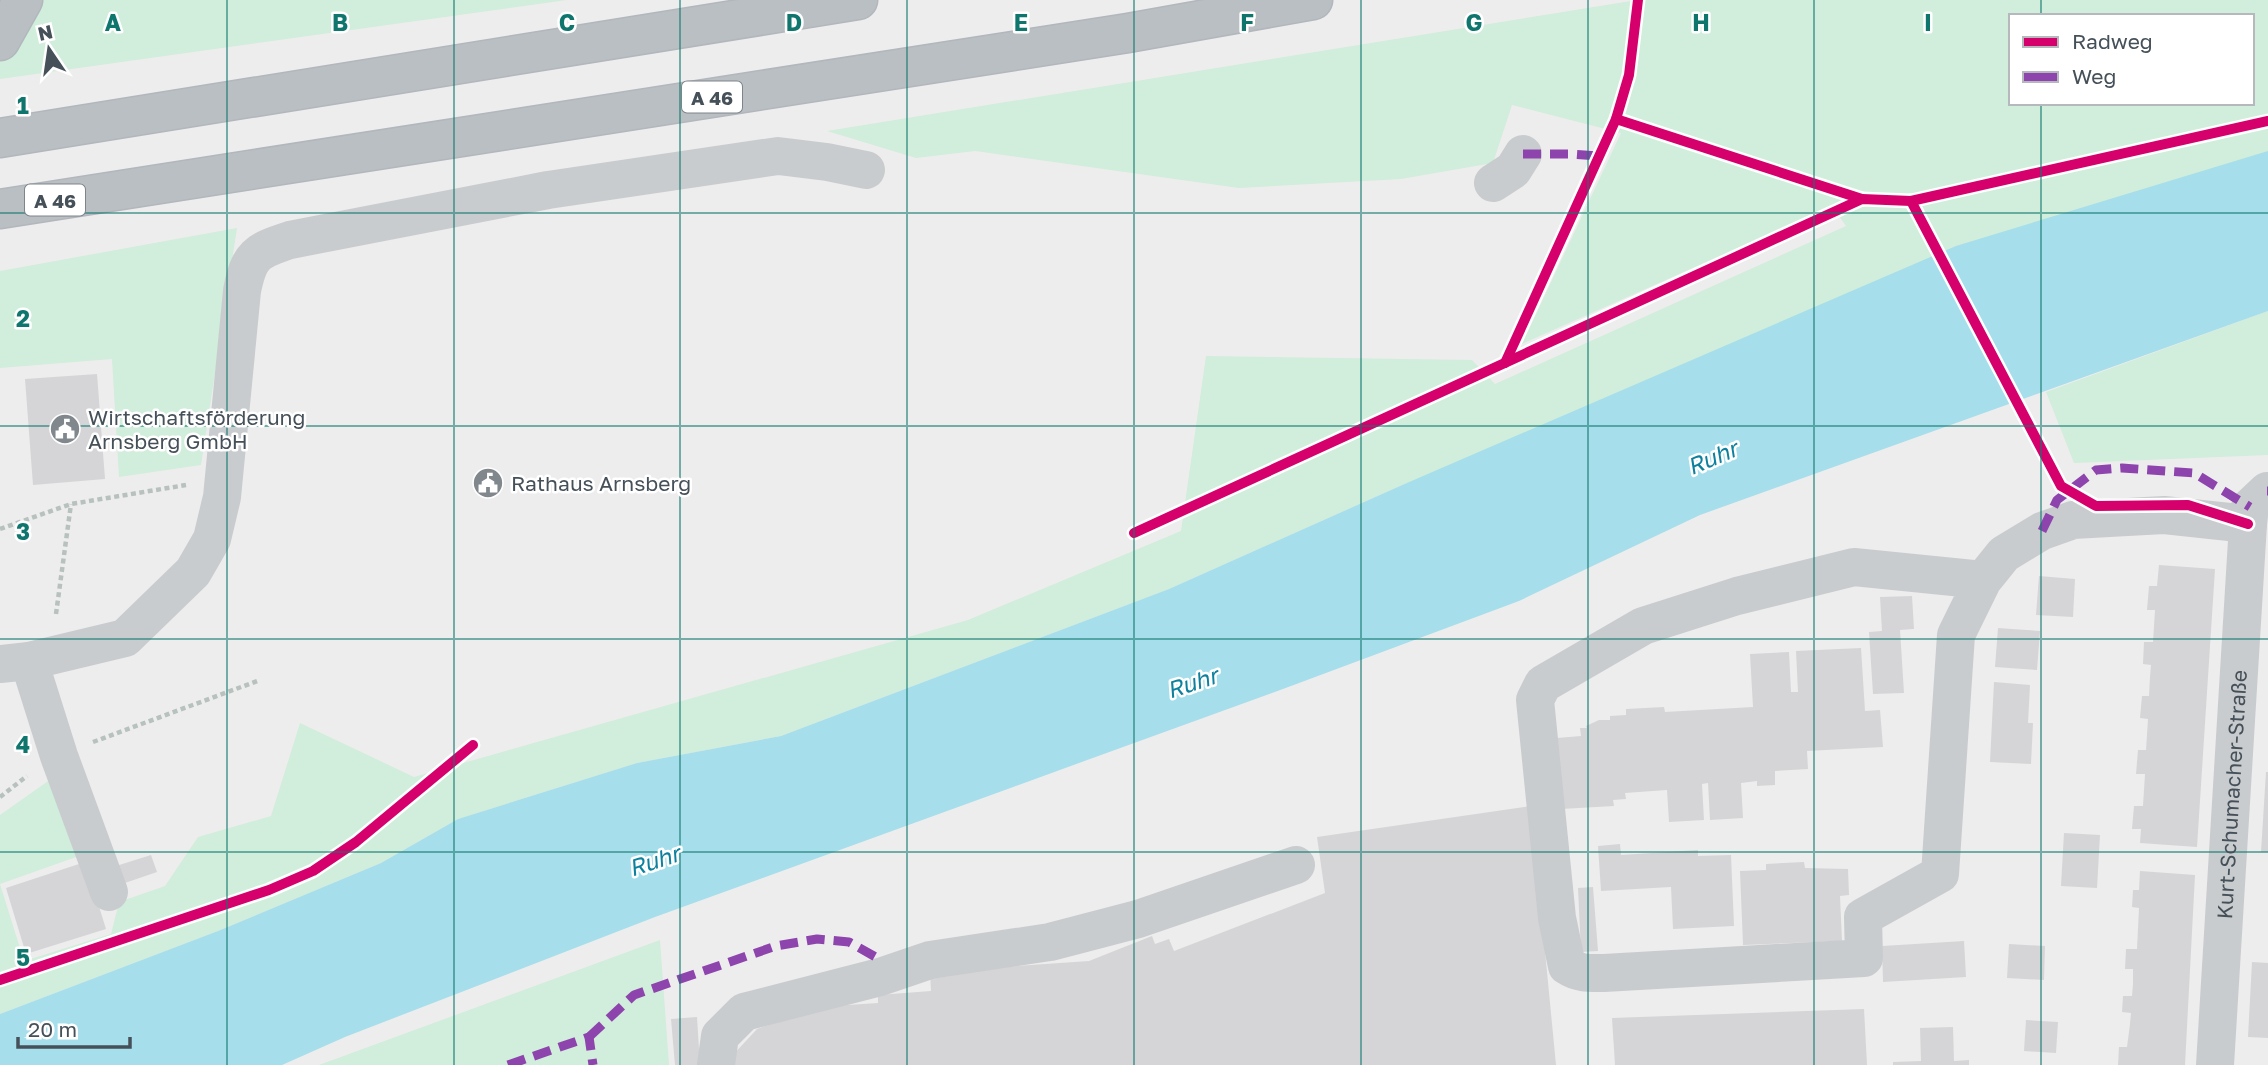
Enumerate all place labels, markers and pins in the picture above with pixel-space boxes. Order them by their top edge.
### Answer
place label: Wirtschaftsförderung Arnsberg GmbH [88,404,305,454]
public building icon: Wirtschaftsförderung Arnsberg GmbH [48,412,82,446]
public building icon: Rathaus Arnsberg [471,466,505,500]
place label: Rathaus Arnsberg [511,470,691,496]

